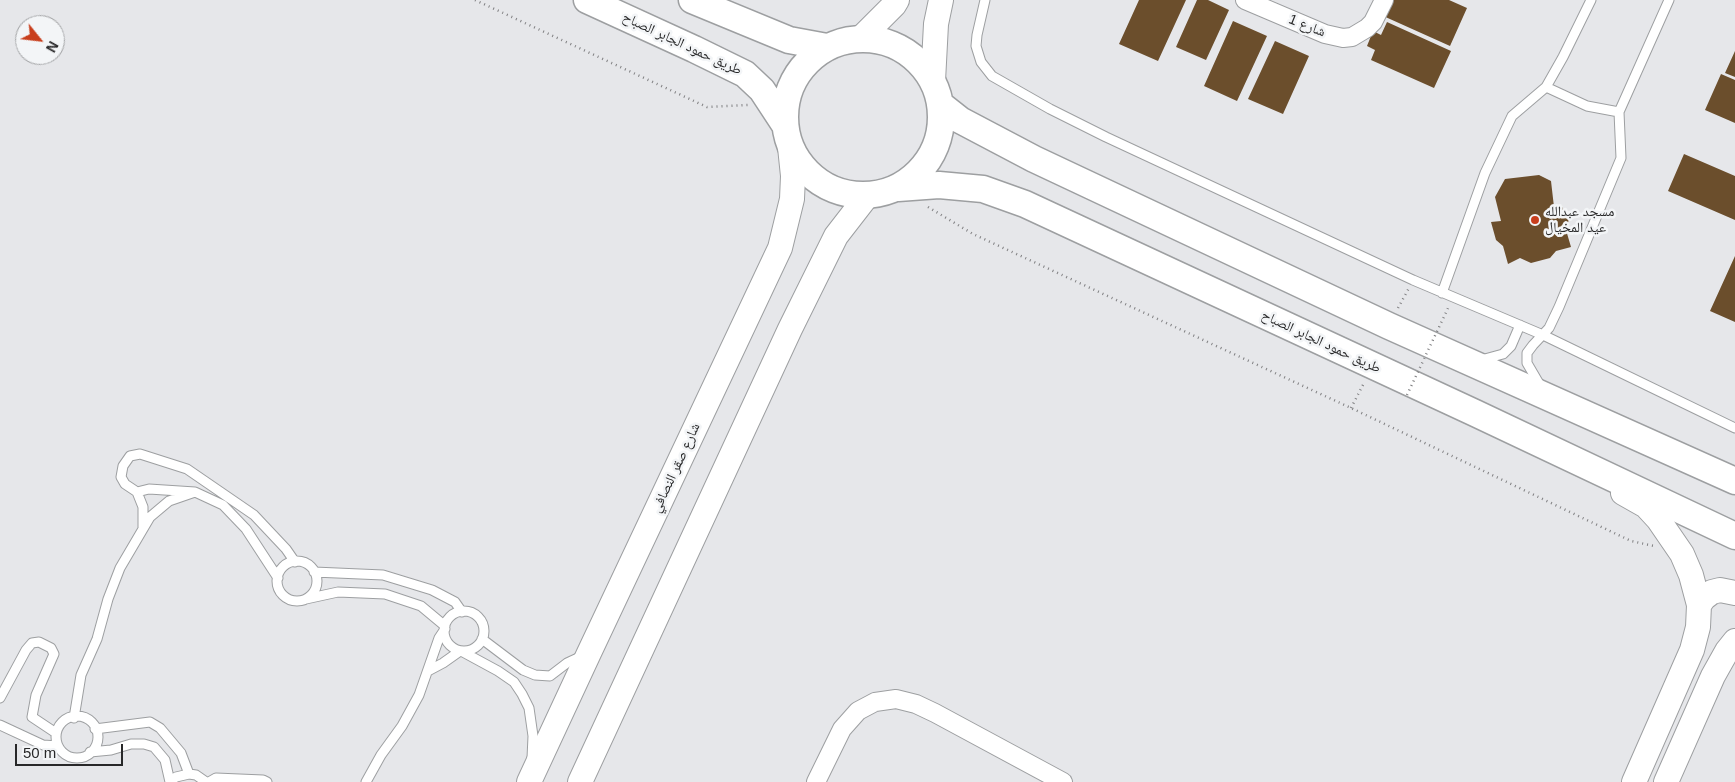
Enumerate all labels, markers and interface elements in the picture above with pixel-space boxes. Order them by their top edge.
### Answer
street label: طريق حمود الجابر الصباح [620,9,744,79]
street label: شارع 1 [1286,11,1328,41]
north arrow [15,15,65,65]
text: N [43,38,62,55]
place label: مسجد عبدالله عيد المخيال [1545,204,1614,236]
marker: مسجد عبدالله عيد المخيال [1529,214,1541,226]
street label: طريق حمود الجابر الصباح [1259,307,1383,377]
street label: شارع صقر النصافي [648,421,704,515]
scale bar [18,734,125,766]
text: 50 m [23,744,56,761]

